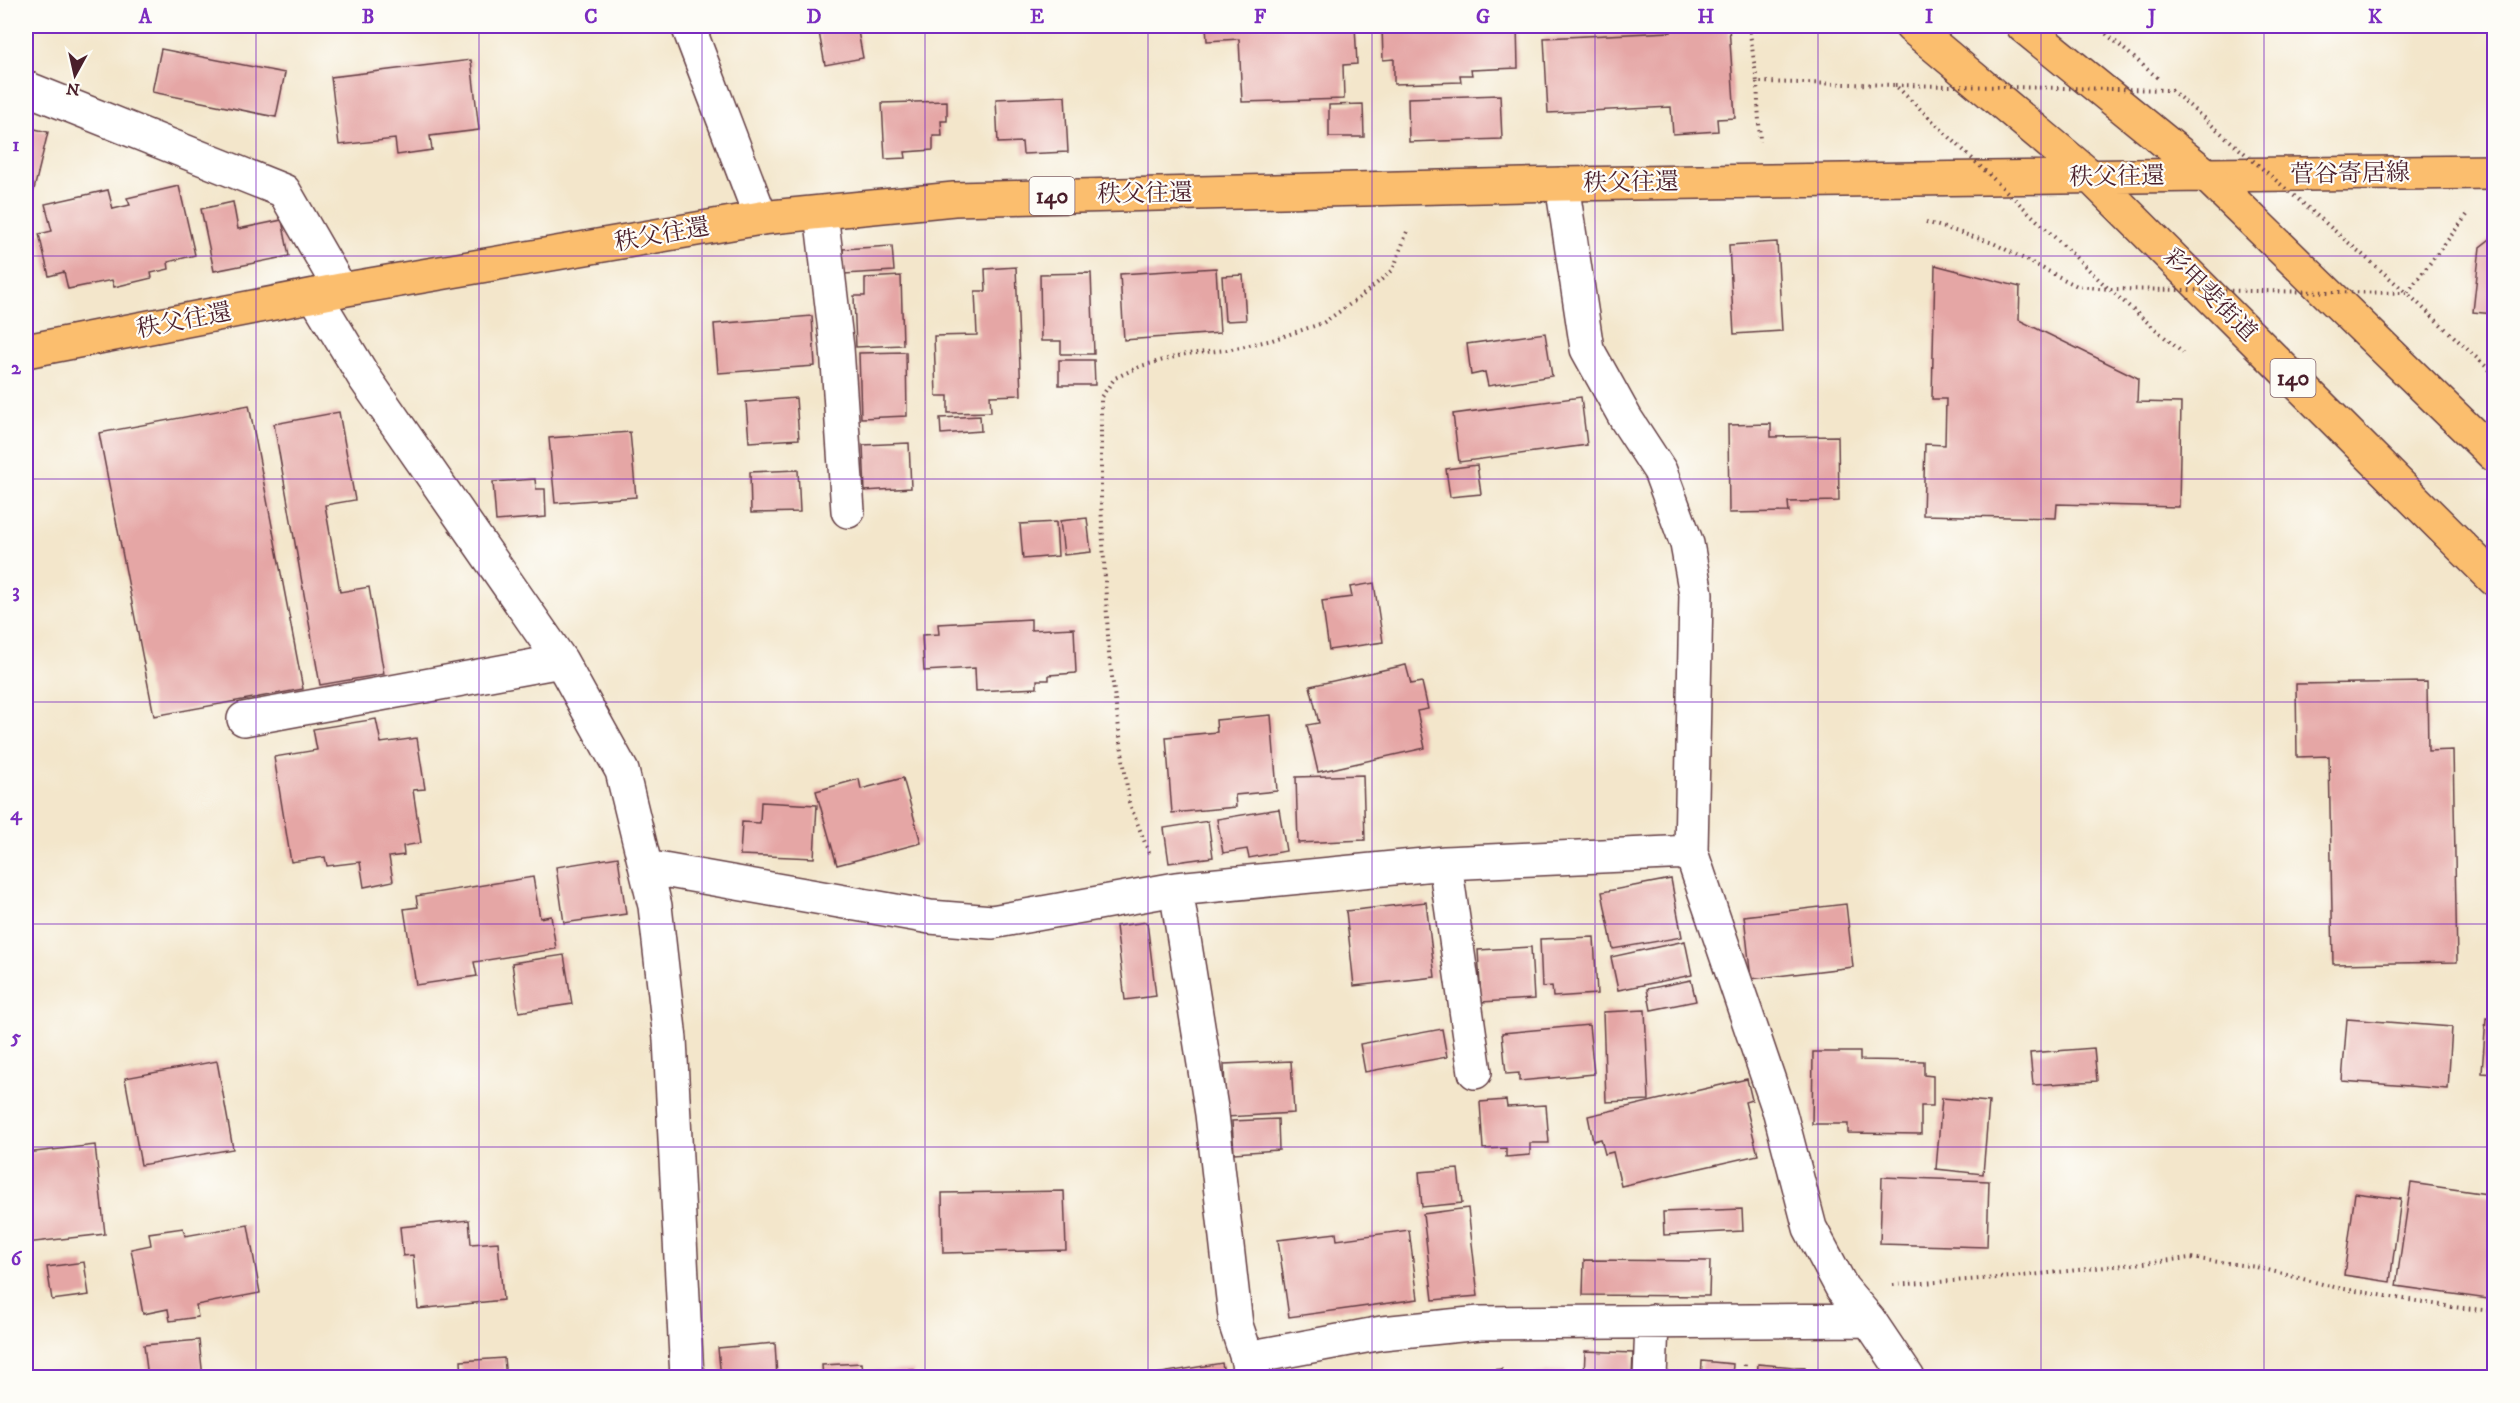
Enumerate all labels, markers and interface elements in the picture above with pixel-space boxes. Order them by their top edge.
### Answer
text: A [138,5,153,30]
text: B [362,5,374,30]
text: C [584,5,598,30]
text: D [807,5,822,30]
text: E [1030,5,1044,30]
text: F [1254,5,1267,30]
text: G [1476,5,1490,30]
text: H [1698,5,1715,30]
text: I [1925,5,1933,30]
text: J [2146,5,2156,30]
text: K [2368,5,2383,30]
north arrow [45,45,105,105]
text: N [65,78,81,100]
text: 1 [12,133,20,158]
street label: 菅谷寄居線 [2290,158,2410,190]
street label: 秩父往還 [2069,161,2165,193]
street label: 秩父往還 [1583,167,1679,199]
road number: 140 [1030,177,1074,215]
street label: 秩父往還 [1097,178,1193,210]
street label: 秩父往還 [612,212,712,258]
street label: 彩甲斐街道 [2157,242,2263,348]
street label: 秩父往還 [134,297,234,345]
text: 2 [11,356,22,381]
road number: 140 [2270,359,2316,397]
text: 3 [12,579,20,604]
text: 4 [10,802,23,827]
text: 5 [10,1025,21,1050]
text: 6 [11,1247,23,1272]

